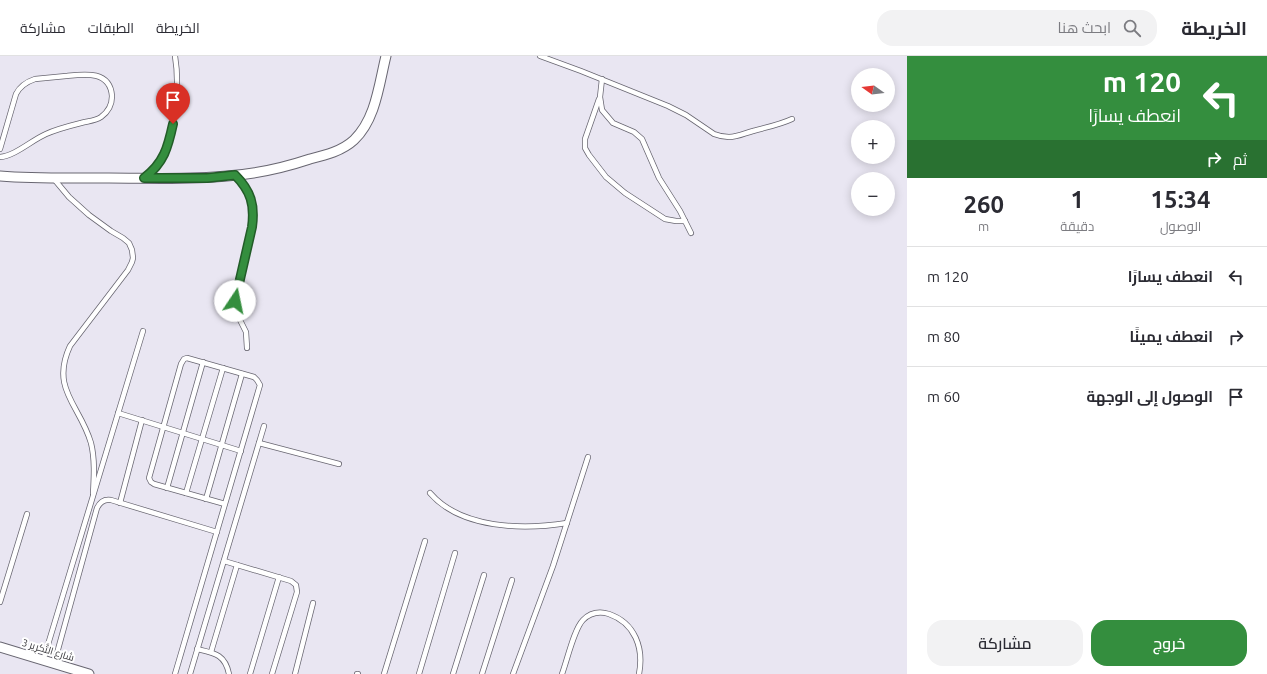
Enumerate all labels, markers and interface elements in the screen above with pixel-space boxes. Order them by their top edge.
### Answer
search box [877,10,1157,46]
icon: search [1121,17,1143,39]
text: الخريطة [1181,17,1247,39]
text: ابحث هنا [1058,19,1111,36]
text: مشاركة [20,20,66,36]
text: الطبقات [88,20,134,36]
text: الخريطة [156,20,200,36]
text: 120 m [1103,66,1181,97]
north arrow [851,68,895,112]
map controls [851,68,895,216]
icon: left [1195,72,1247,124]
pin [156,83,190,124]
icon: arrive [162,89,184,111]
text: انعطف يسارًا [1088,105,1181,125]
button: + [851,120,895,164]
icon: right [1203,148,1225,170]
text: ثم [1233,151,1247,168]
button: − [851,172,895,216]
text: 1 [1071,186,1084,213]
text: 15:34 [1151,186,1211,213]
text: 260 [963,191,1004,218]
text: m [978,219,989,233]
text: دقيقة [1060,219,1094,233]
text: الوصول [1160,219,1201,233]
icon: left [1225,266,1247,288]
text: 120 m [927,268,969,285]
text: انعطف يسارًا [1128,268,1213,285]
position arrow [214,280,256,322]
icon: right [1225,326,1247,348]
text: 80 m [927,328,960,345]
text: انعطف يمينًا [1129,328,1213,345]
icon: arrive [1225,386,1247,408]
text: 60 m [927,388,960,405]
text: الوصول إلى الوجهة [1086,388,1213,405]
button: مشاركة [927,620,1083,666]
button: خروج [1091,620,1247,666]
street label: شارع التَّكرِير 3 [20,635,76,664]

